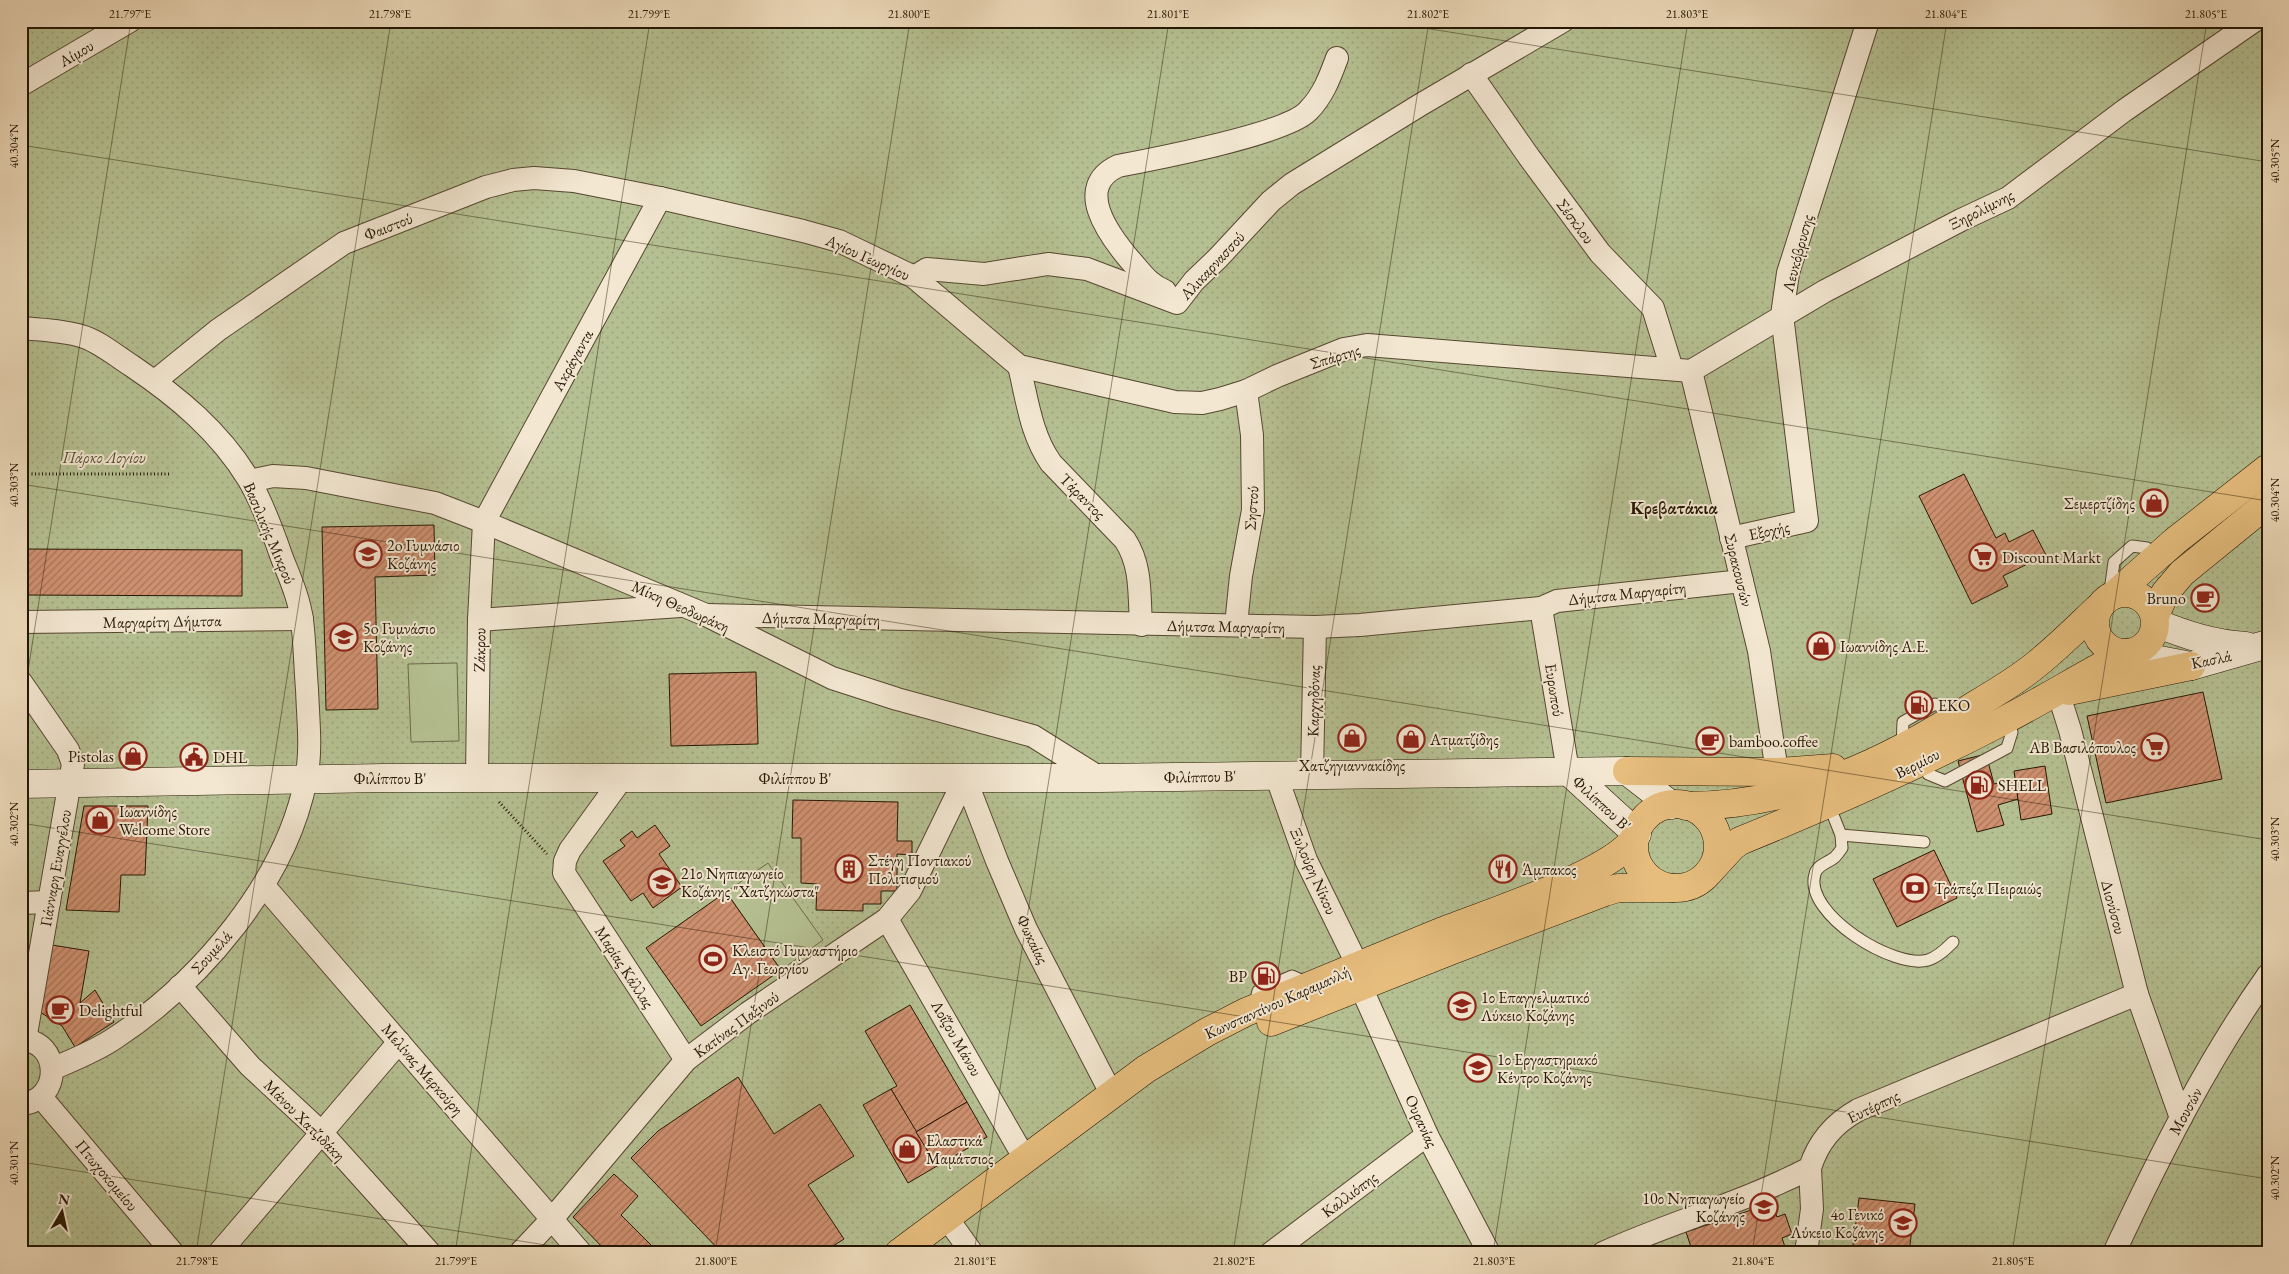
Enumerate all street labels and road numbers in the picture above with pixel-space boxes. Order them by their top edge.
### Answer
street label: Αίμου [54,35,97,72]
street label: Ξηρολίμνης [1945,184,2018,235]
street label: Σέσκλου [1552,195,1599,248]
street label: Φαιστού [361,208,416,245]
street label: Λευκόβρυσης [1777,211,1818,295]
street label: Αλικαρνασσού [1175,227,1249,305]
street label: Αγίου Γεωργίου [821,229,913,285]
street label: Ακράγαντα [547,325,598,396]
street label: Σπάρτης [1307,339,1363,374]
street label: Τάραντος [1055,469,1111,524]
street label: Βασιλικής Μικρού [239,479,300,587]
street label: Σηστού [1239,485,1264,531]
street label: Εξοχής [1747,516,1792,545]
street label: Συρακουσών [1719,531,1758,609]
street label: Μίκη Θεοδωράκη [629,576,733,637]
street label: Δήμτσα Μαργαρίτη [1567,577,1687,610]
street label: Δήμτσα Μαργαρίτη [762,607,880,630]
street label: Μαργαρίτη Δήμτσα [103,610,222,633]
street label: Δήμτσα Μαργαρίτη [1167,615,1285,638]
street label: Ζάκρου [469,628,490,672]
street label: Κασλά [2189,645,2234,674]
street label: Ευρωπού [1540,662,1569,718]
street label: Καρχηδόνας [1302,665,1325,737]
street label: Βερμίου [1891,743,1943,784]
street label: Φιλίππου Β' [1163,765,1237,788]
street label: Φιλίππου Β' [354,768,426,789]
street label: Φιλίππου Β' [759,768,831,789]
street label: Φιλίππου Β' [1568,771,1635,836]
street label: Γιάνναρη Ευαγγέλου [35,808,76,928]
street label: Ξυλούρη Νίκου [1285,825,1342,918]
street label: Διονύσου [2096,878,2131,937]
street label: Φωκαίας [1012,911,1054,968]
street label: Μαρίας Κάλλας [590,922,659,1013]
street label: Σουμελά [186,926,237,979]
street label: Κωνσταντίνου Καραμανλή [1201,961,1353,1044]
street label: Κατίνας Παξινού [689,986,783,1063]
street label: Λοΐζου Μάνου [926,996,987,1080]
street label: Μελίνας Μερκούρη [377,1019,468,1120]
street label: Μάνου Χατζιδάκη [259,1075,350,1166]
street label: Μουσών [2164,1084,2207,1139]
street label: Ευτέρπης [1843,1085,1903,1128]
street label: Ουρανίας [1400,1091,1443,1152]
street label: Πτωχοκομείου [71,1135,143,1216]
street label: Καλλιόπης [1317,1166,1382,1222]

